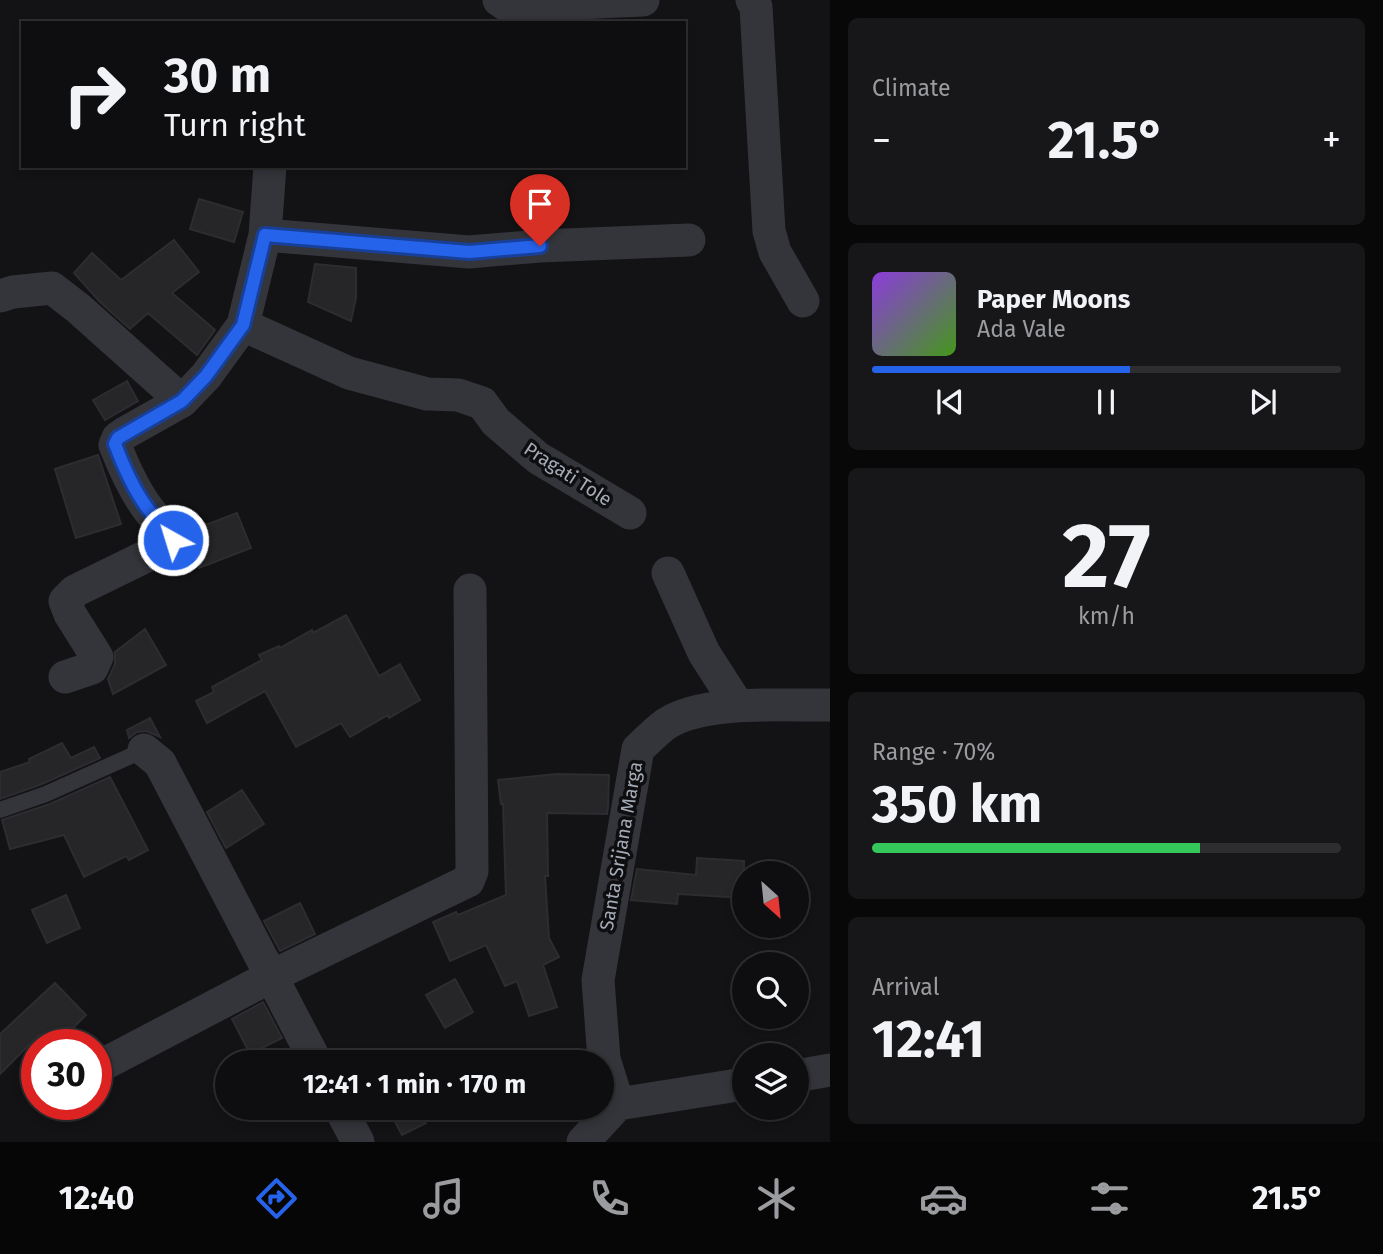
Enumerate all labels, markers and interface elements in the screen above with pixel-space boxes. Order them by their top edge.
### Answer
text: 30 m [164,46,271,105]
icon: right [49,49,140,140]
text: Climate [872,74,951,102]
text: Turn right [164,106,306,144]
text: 21.5° [1048,109,1165,172]
text: − [872,117,891,163]
text: + [1322,117,1341,163]
pin [510,174,570,246]
icon: arrive [521,185,559,223]
text: Paper Moons [977,284,1130,315]
text: Ada Vale [977,315,1066,343]
icon: previous [931,383,969,421]
icon: pause [1087,383,1125,421]
icon: next [1244,383,1282,421]
street label: Pragati Tole [520,437,616,511]
text: 27 [1062,502,1151,611]
position arrow [136,503,210,577]
text: km/h [1078,602,1135,630]
text: Range · 70% [872,738,995,766]
street label: Santa Srijana Marga [595,760,647,932]
text: 350 km [872,773,1042,836]
north arrow [732,861,808,938]
map controls [732,861,809,1120]
button: search [732,952,809,1029]
text: Arrival [872,973,939,1001]
text: 12:41 [872,1008,985,1071]
speed limit sign: 30 [21,1029,112,1120]
button: layers [732,1043,809,1120]
text: 12:41 · 1 min · 170 m [303,1069,526,1100]
icon: directions [252,1174,301,1223]
icon: music [419,1174,468,1223]
icon: phone [585,1174,634,1223]
icon: climate [752,1174,801,1223]
icon: car [919,1174,968,1223]
icon: filters [1085,1174,1134,1223]
text: 12:40 [59,1179,135,1217]
text: 21.5° [1252,1179,1324,1217]

